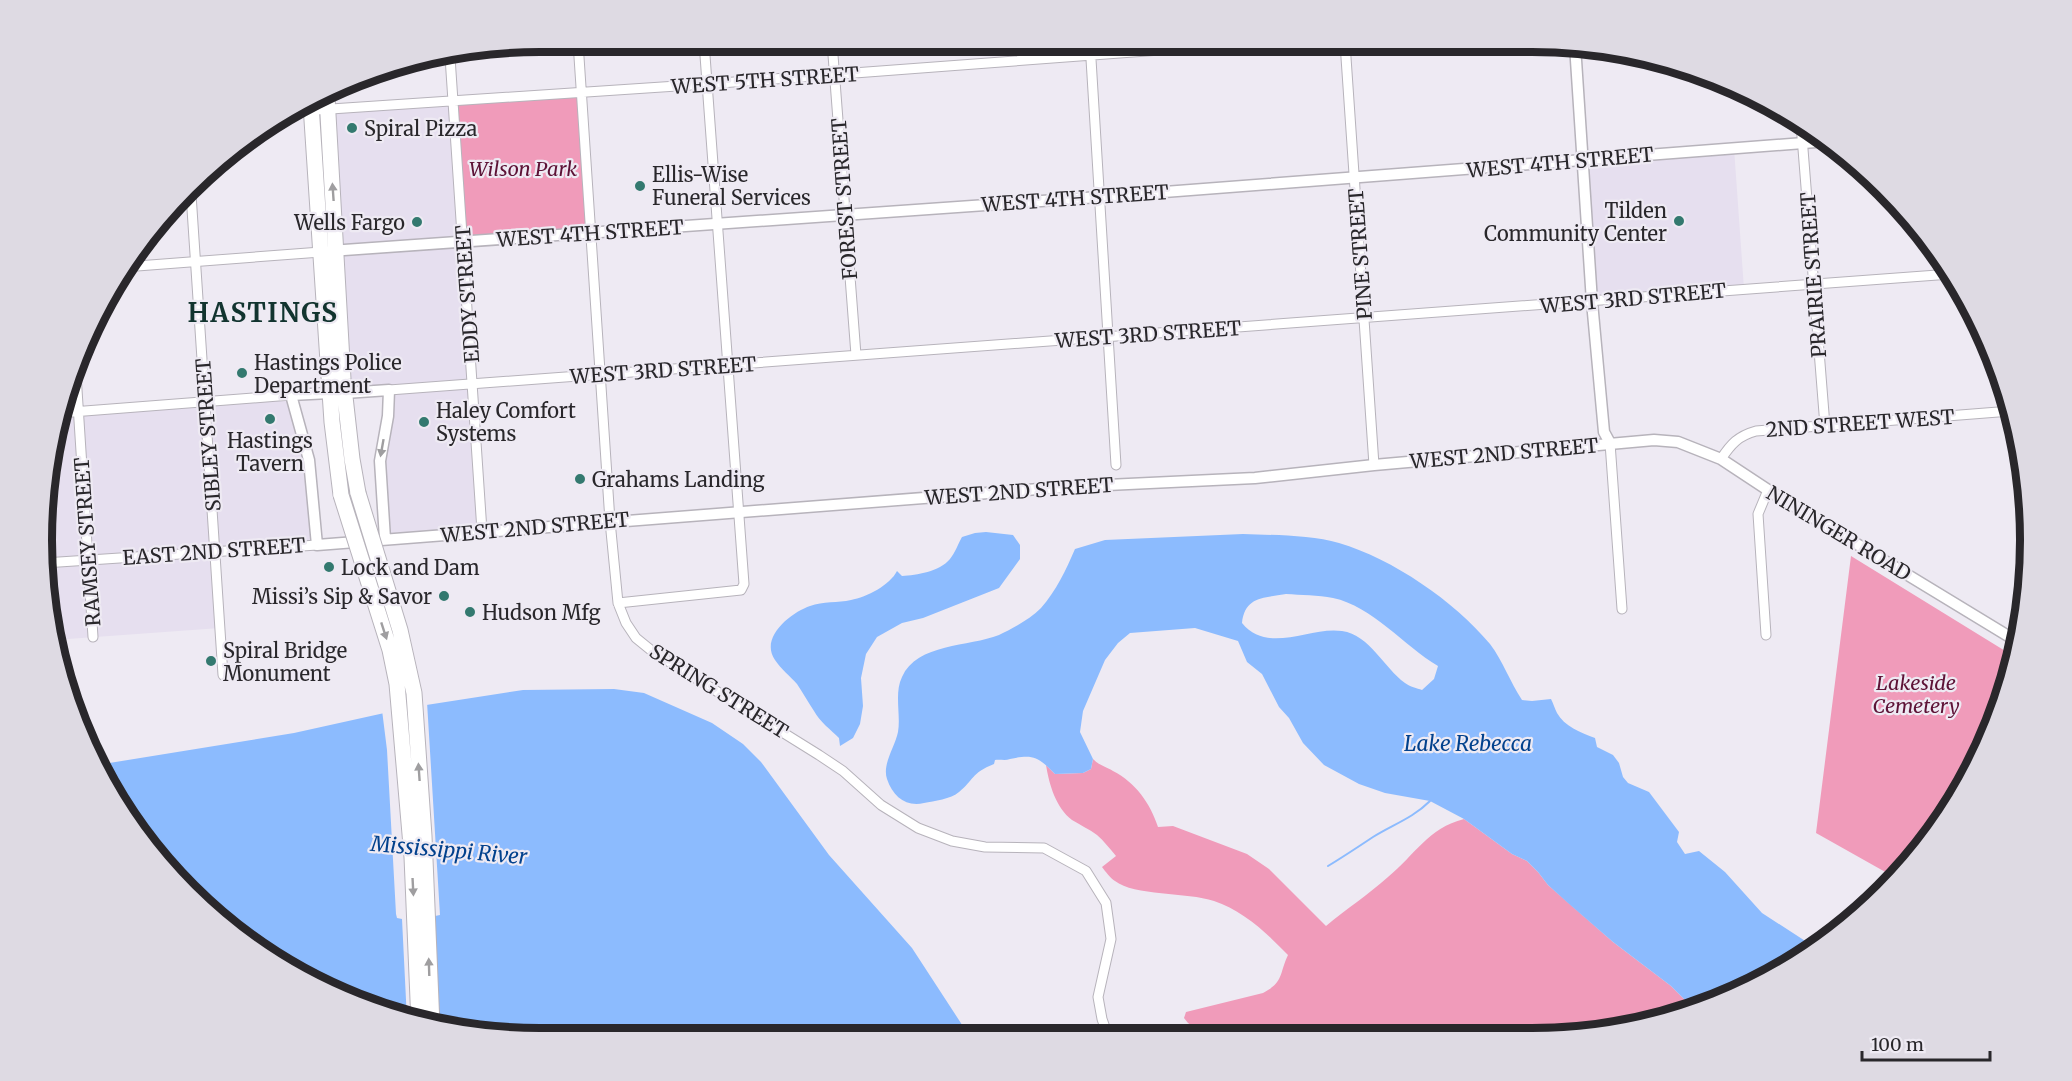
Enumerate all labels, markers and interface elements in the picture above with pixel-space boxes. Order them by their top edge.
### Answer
street label: WEST 5TH STREET [669,61,860,99]
place label: Spiral Pizza [364,116,478,141]
street label: FOREST STREET [826,117,862,281]
marker: Spiral Pizza [345,121,359,135]
street label: WEST 4TH STREET [1465,141,1655,183]
park label: Wilson Park [469,156,577,181]
place label: Ellis-Wise Funeral Services [652,162,811,210]
marker: Ellis-Wise Funeral Services [633,179,647,193]
street label: WEST 4TH STREET [980,179,1169,217]
one-way arrow [328,183,338,202]
street label: PINE STREET [1343,187,1377,321]
street label: PRAIRIE STREET [1795,191,1831,359]
place label: Tilden Community Center [1484,198,1667,246]
place label: Wells Fargo [293,210,405,235]
street label: WEST 4TH STREET [495,214,684,252]
marker: Tilden Community Center [1672,214,1686,228]
marker: Wells Fargo [410,215,424,229]
street label: EDDY STREET [450,224,484,364]
street label: WEST 3RD STREET [1538,277,1727,319]
district label: HASTINGS [188,296,339,329]
street label: WEST 3RD STREET [1053,315,1242,353]
place label: Hastings Police Department [254,350,402,398]
street label: WEST 3RD STREET [568,351,757,389]
street label: SIBLEY STREET [190,357,226,512]
marker: Hastings Police Department [235,366,249,380]
place label: Haley Comfort Systems [436,398,576,446]
street label: 2ND STREET WEST [1765,404,1955,442]
marker: Hastings Tavern [263,412,277,426]
marker: Haley Comfort Systems [417,415,431,429]
place label: Hastings Tavern [227,428,313,476]
street label: WEST 2ND STREET [1408,432,1599,474]
one-way arrow [378,439,387,458]
street label: RAMSEY STREET [69,456,105,627]
place label: Grahams Landing [592,467,765,492]
marker: Grahams Landing [573,472,587,486]
street label: WEST 2ND STREET [923,472,1114,510]
street label: NININGER ROAD [1762,480,1916,586]
street label: WEST 2ND STREET [439,506,630,548]
street label: EAST 2ND STREET [122,532,306,570]
place label: Lock and Dam [341,555,480,580]
marker: Lock and Dam [322,560,336,574]
place label: Missi’s Sip & Savor [252,584,432,609]
marker: Missi’s Sip & Savor [437,589,451,603]
place label: Hudson Mfg [482,600,601,625]
marker: Hudson Mfg [463,605,477,619]
one-way arrow [379,622,389,640]
place label: Spiral Bridge Monument [223,638,347,686]
street label: SPRING STREET [645,638,793,744]
marker: Spiral Bridge Monument [204,654,218,668]
park label: Lakeside Cemetery [1872,670,1960,718]
water label: Lake Rebecca [1404,730,1532,757]
one-way arrow [414,763,424,782]
water label: Mississippi River [369,830,529,870]
one-way arrow [409,877,418,896]
one-way arrow [424,957,433,976]
scale bar [1862,1024,1990,1062]
text: 100 m [1871,1033,1924,1056]

